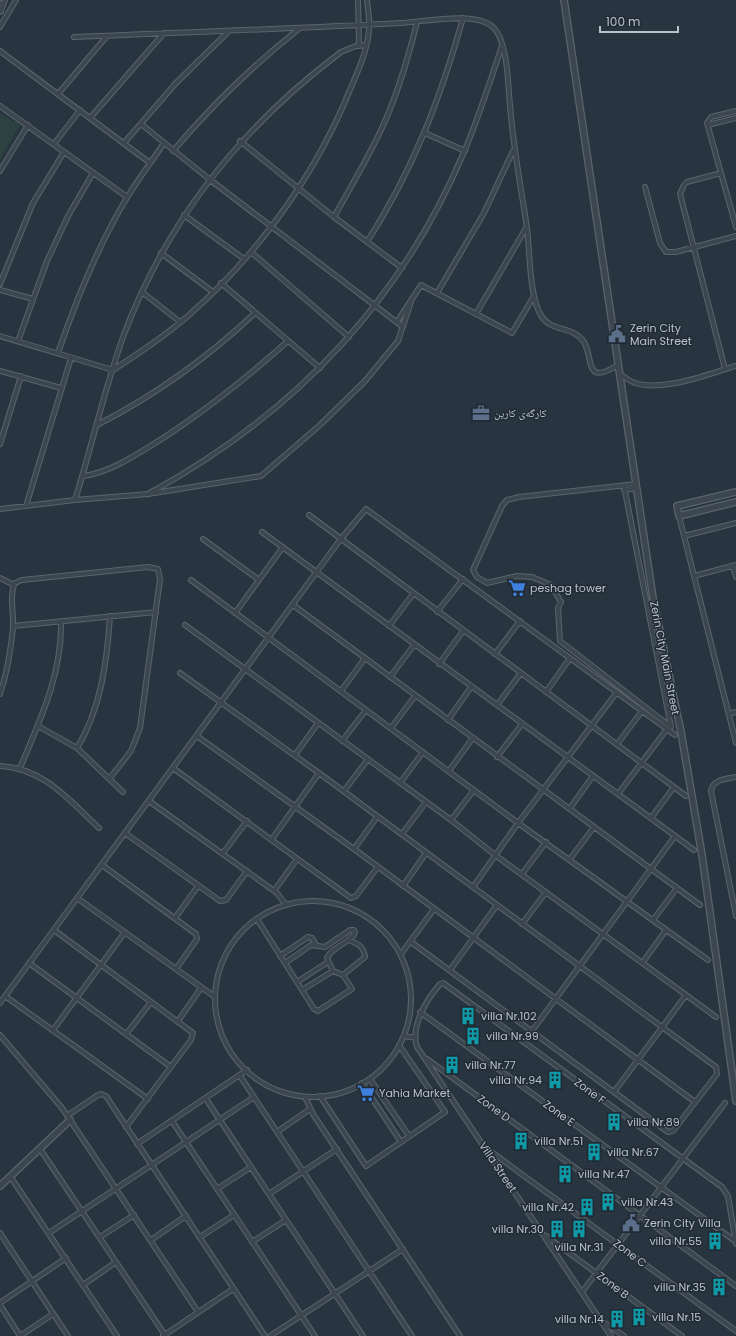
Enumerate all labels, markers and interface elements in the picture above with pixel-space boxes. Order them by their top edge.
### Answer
scale bar [600,8,678,34]
text: 100 m [606,13,640,30]
place label: Zerin City Main Street [630,320,692,349]
public building icon: Zerin City Main Street [607,324,627,344]
office icon: کارگەی کارین [471,403,491,423]
place label: کارگەی کارین [494,405,547,421]
supermarket icon: peshag tower [507,578,527,598]
place label: peshag tower [530,580,606,596]
street label: Zerin City Main Street [646,600,684,716]
building icon: villa Nr.102 [458,1006,478,1026]
place label: villa Nr.102 [481,1008,537,1024]
building icon: villa Nr.99 [463,1026,483,1046]
place label: villa Nr.99 [486,1028,539,1044]
building icon: villa Nr.77 [442,1055,462,1075]
place label: villa Nr.77 [465,1057,516,1073]
building icon: villa Nr.94 [545,1070,565,1090]
place label: villa Nr.94 [489,1072,542,1088]
street label: Zone F [571,1074,609,1108]
supermarket icon: Yahia Market [356,1083,376,1103]
place label: Yahia Market [379,1085,450,1101]
street label: Zone D [474,1090,514,1126]
street label: Zone E [540,1096,578,1130]
building icon: villa Nr.89 [604,1112,624,1132]
place label: villa Nr.89 [627,1114,680,1130]
building icon: villa Nr.51 [511,1131,531,1151]
place label: villa Nr.51 [534,1133,583,1149]
street label: Villa Street [475,1138,521,1196]
building icon: villa Nr.67 [584,1142,604,1162]
place label: villa Nr.67 [607,1144,659,1160]
building icon: villa Nr.47 [555,1164,575,1184]
place label: villa Nr.47 [578,1166,630,1182]
building icon: villa Nr.43 [598,1192,618,1212]
place label: villa Nr.43 [621,1194,673,1210]
building icon: villa Nr.42 [577,1197,597,1217]
place label: villa Nr.42 [522,1199,574,1215]
public building icon: Zerin City Villa [621,1213,641,1233]
place label: Zerin City Villa [644,1215,721,1231]
building icon: villa Nr.30 [547,1219,567,1239]
building icon: villa Nr.31 [569,1219,589,1239]
place label: villa Nr.30 [492,1221,544,1237]
building icon: villa Nr.55 [705,1231,725,1251]
place label: villa Nr.55 [649,1233,702,1249]
street label: Zone C [610,1235,650,1271]
place label: villa Nr.31 [555,1239,603,1255]
street label: Zone B [594,1268,633,1303]
building icon: villa Nr.35 [709,1277,729,1297]
place label: villa Nr.35 [654,1279,706,1295]
building icon: villa Nr.15 [629,1307,649,1327]
building icon: villa Nr.14 [607,1309,627,1329]
place label: villa Nr.15 [652,1309,701,1325]
place label: villa Nr.14 [555,1311,604,1327]

